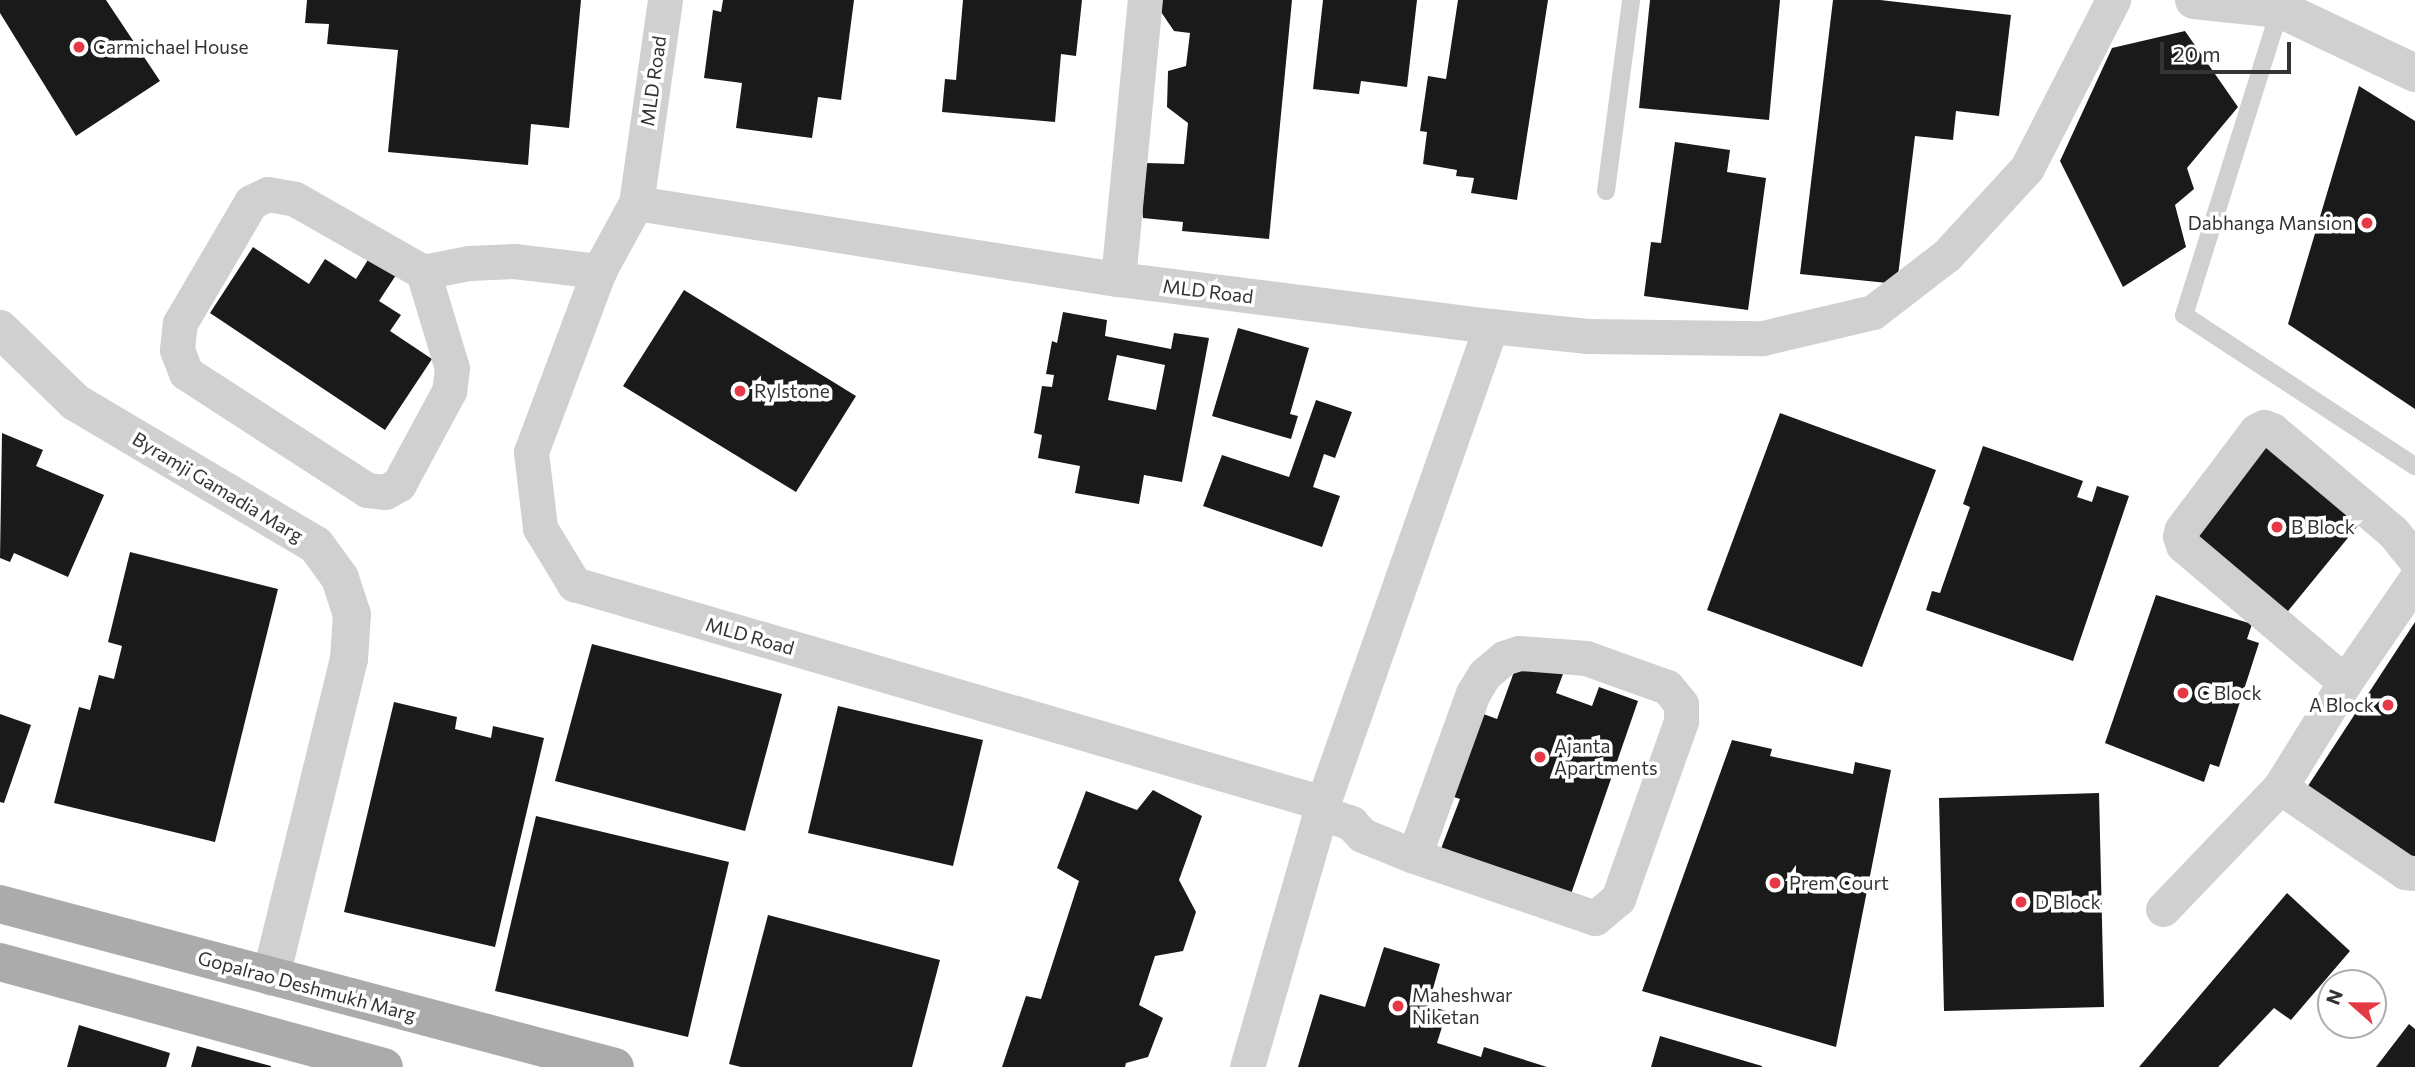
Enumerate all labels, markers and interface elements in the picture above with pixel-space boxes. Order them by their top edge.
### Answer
scale bar [2163,28,2294,72]
street label: MLD Road [635,34,671,128]
place label: Carmichael House [93,36,249,58]
marker: Carmichael House [71,39,87,55]
text: 20 m [2173,41,2221,66]
place label: Dabhanga Mansion [2188,212,2353,234]
marker: Dabhanga Mansion [2359,215,2375,231]
street label: MLD Road [1161,274,1255,308]
place label: Rylstone [754,380,830,402]
marker: Rylstone [732,383,748,399]
street label: Byramji Gamadia Marg [129,427,307,547]
place label: B Block [2291,516,2355,538]
marker: B Block [2269,519,2285,535]
street label: MLD Road [703,612,797,660]
place label: C Block [2197,682,2262,704]
marker: C Block [2175,685,2191,701]
place label: A Block [2309,694,2374,716]
marker: A Block [2380,697,2396,713]
place label: Ajanta Apartments [1554,735,1658,779]
marker: Ajanta Apartments [1532,749,1548,765]
place label: Prem Court [1789,872,1889,894]
marker: Prem Court [1767,875,1783,891]
place label: D Block [2035,891,2101,913]
marker: D Block [2013,894,2029,910]
street label: Gopalrao Deshmukh Marg [195,946,419,1026]
north arrow [2317,969,2387,1039]
place label: Maheshwar Niketan [1412,984,1513,1028]
text: N [2321,986,2347,1008]
marker: Maheshwar Niketan [1390,998,1406,1014]

